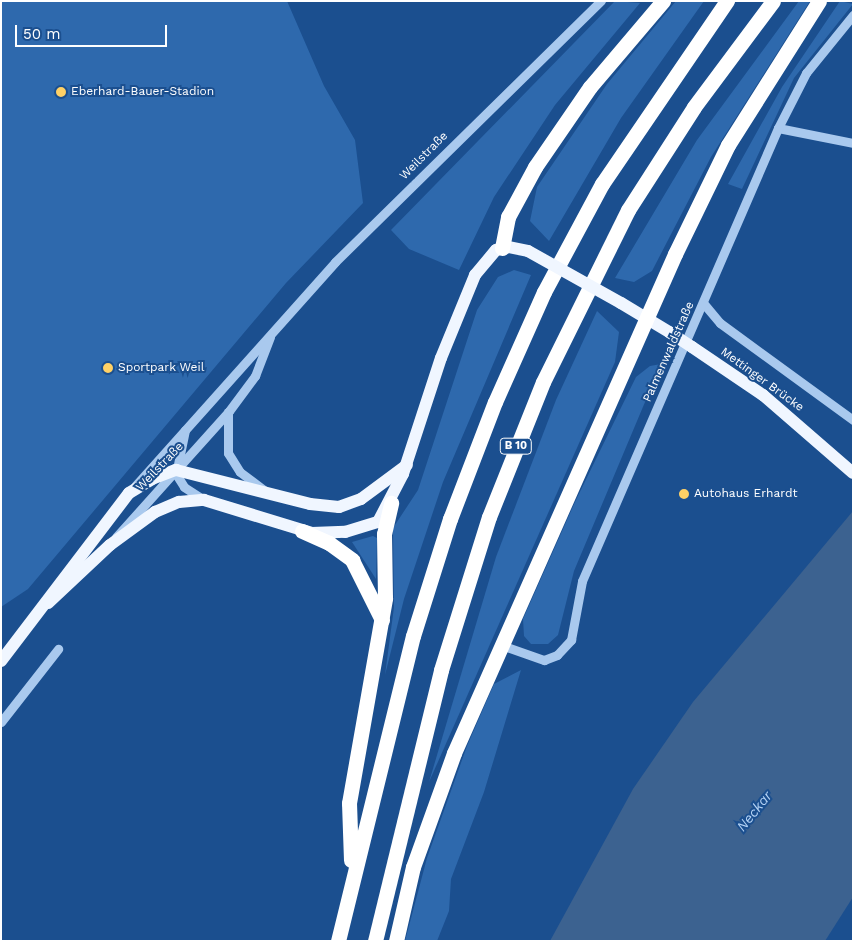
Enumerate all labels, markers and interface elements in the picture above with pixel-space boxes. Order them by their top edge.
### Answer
scale bar [18,15,170,47]
text: 50 m [23,25,60,43]
place label: Eberhard-Bauer-Stadion [71,85,214,99]
marker: Eberhard-Bauer-Stadion [55,86,67,98]
street label: Weilstraße [397,129,451,183]
street label: Palmenwaldstraße [640,299,698,405]
street label: Mettinger Brücke [718,345,806,415]
place label: Sportpark Weil [118,361,205,375]
marker: Sportpark Weil [102,362,114,374]
road number: B 10 [500,438,532,454]
street label: Weilstraße [133,440,187,494]
place label: Autohaus Erhardt [694,487,798,501]
marker: Autohaus Erhardt [678,488,690,500]
water label: Neckar [733,788,775,834]

